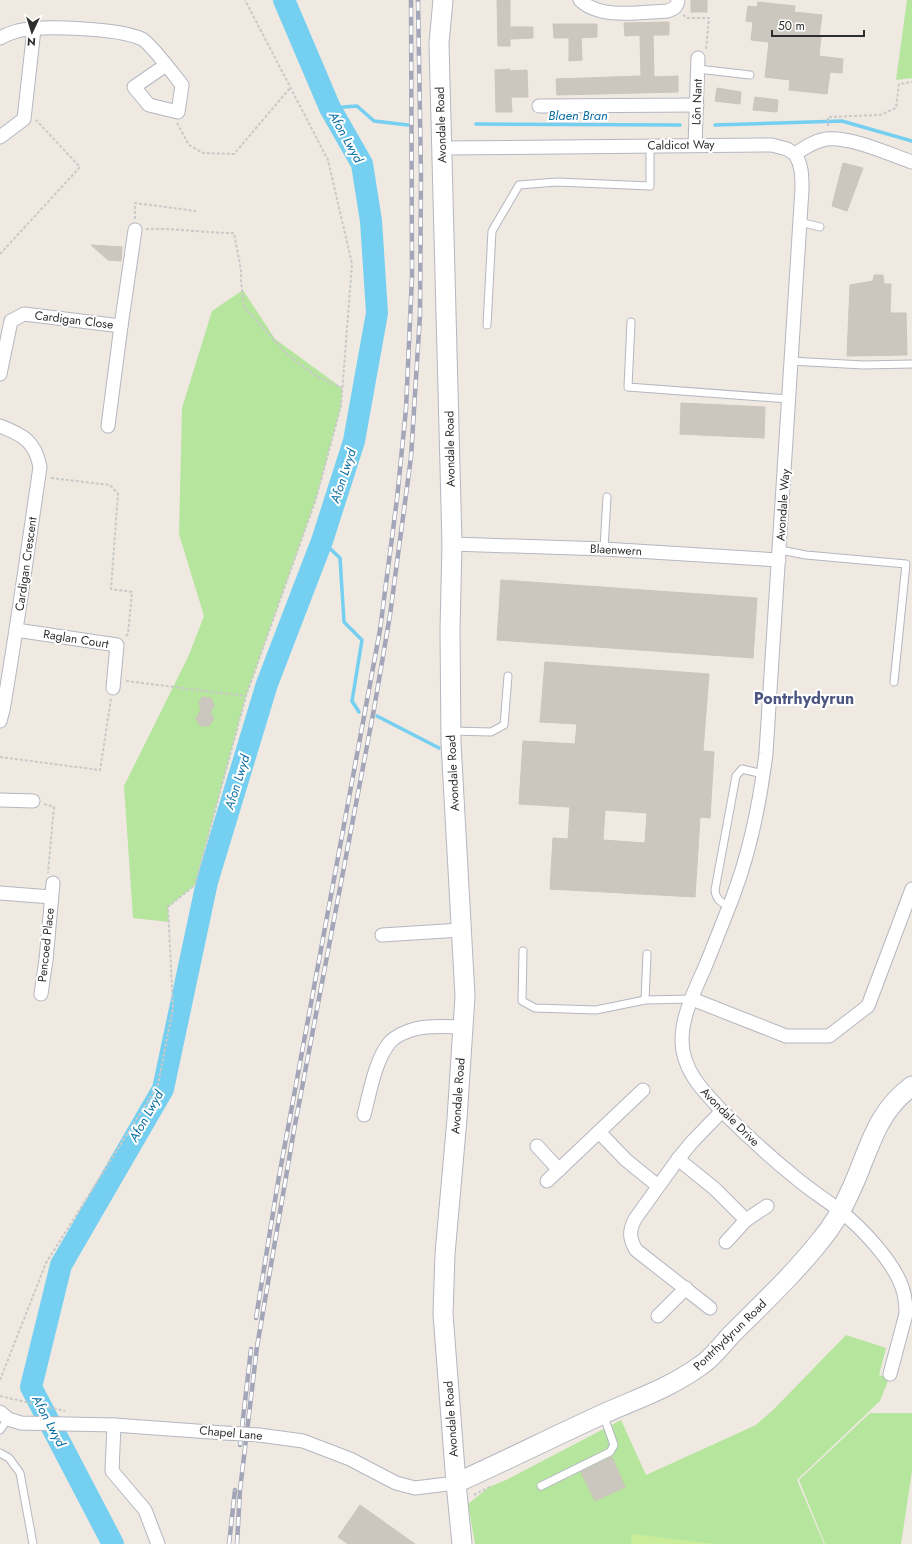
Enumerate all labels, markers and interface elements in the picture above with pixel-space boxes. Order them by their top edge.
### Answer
north arrow [12,12,52,52]
scale bar [772,12,864,38]
text: 50 m [778,17,805,35]
text: N [26,34,36,50]
street label: Lôn Nant [687,79,707,125]
street label: Avondale Road [431,87,451,163]
water label: Blaen Bran [548,106,608,125]
water label: Afon Lwyd [324,107,368,167]
street label: Caldicot Way [647,135,715,155]
street label: Cardigan Close [34,306,114,334]
street label: Avondale Road [440,411,460,487]
water label: Afon Lwyd [325,446,361,507]
street label: Avondale Way [772,468,795,542]
street label: Cardigan Crescent [10,516,42,612]
street label: Blaenwern [589,540,643,560]
street label: Raglan Court [42,625,110,653]
district label: Pontrhydyrun [754,687,854,710]
street label: Avondale Road [442,734,464,812]
water label: Afon Lwyd [219,752,255,813]
street label: Pencoed Place [33,907,59,983]
street label: Avondale Road [446,1057,470,1135]
street label: Avondale Drive [696,1083,764,1151]
water label: Afon Lwyd [124,1086,168,1146]
street label: Pontrhydyrun Road [689,1295,771,1375]
street label: Avondale Road [439,1380,463,1458]
water label: Afon Lwyd [27,1391,71,1451]
street label: Chapel Lane [199,1421,263,1445]

